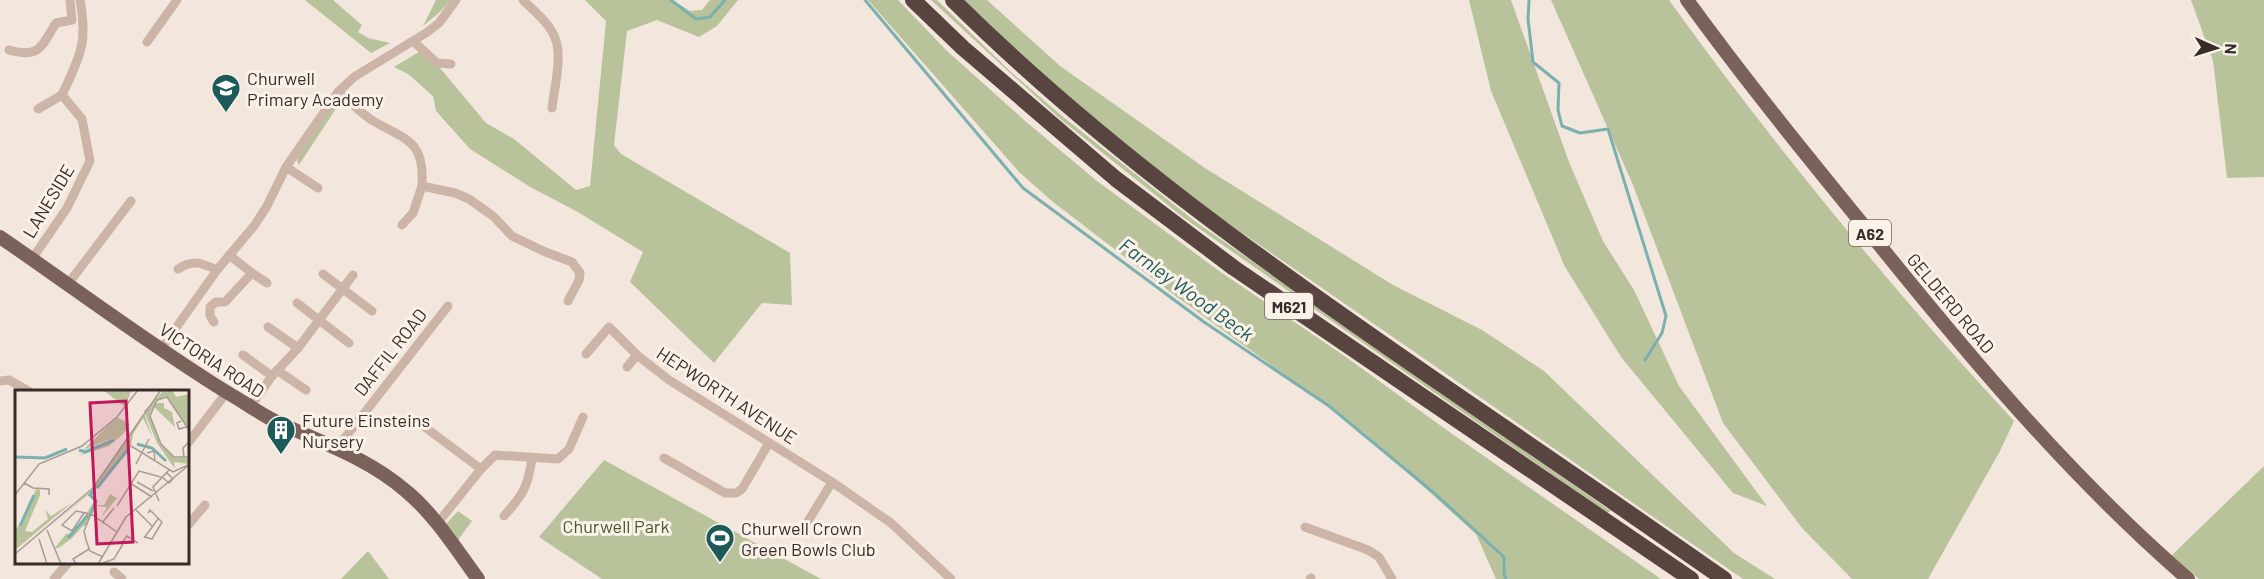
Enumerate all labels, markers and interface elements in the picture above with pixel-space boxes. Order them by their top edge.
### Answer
north arrow [2186,18,2246,78]
text: N [2222,43,2241,55]
place label: Churwell Primary Academy [247,67,384,110]
school or university icon: Churwell Primary Academy [210,72,242,114]
street label: LANESIDE [17,160,79,242]
road number: A62 [1849,220,1891,246]
water label: Farnley Wood Beck [1115,232,1259,346]
street label: GELDERD ROAD [1903,248,1999,358]
road number: M621 [1265,293,1313,319]
street label: DAFFIL ROAD [349,304,431,400]
street label: VICTORIA ROAD [155,318,269,402]
street label: HEPWORTH AVENUE [653,342,801,448]
inset map [15,390,189,564]
place label: Future Einsteins Nursery [302,409,430,452]
building icon: Future Einsteins Nursery [265,414,297,456]
park label: Churwell Park [563,515,669,537]
place label: Churwell Crown Green Bowls Club [741,517,876,560]
sports icon: Churwell Crown Green Bowls Club [704,522,736,564]

